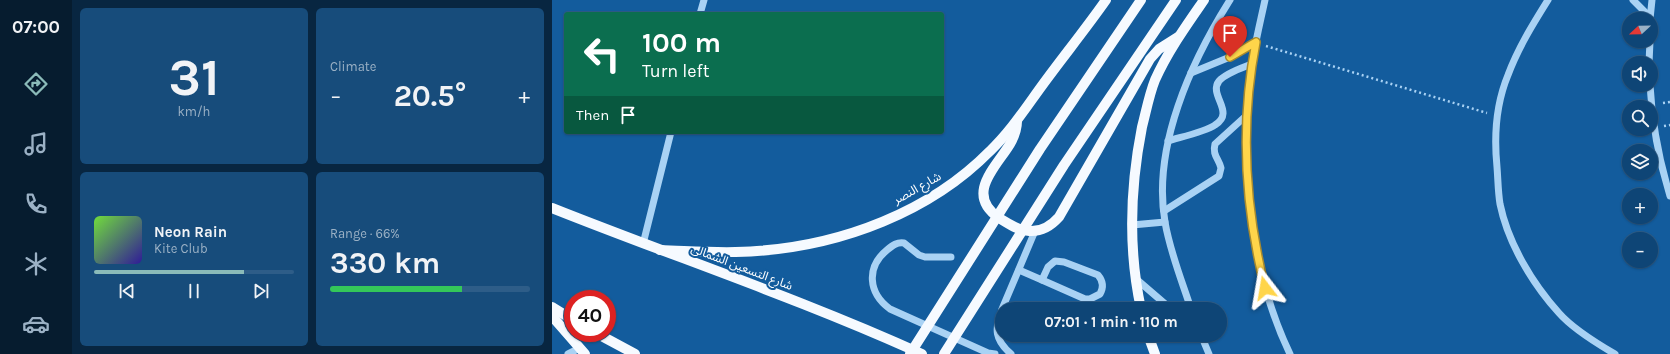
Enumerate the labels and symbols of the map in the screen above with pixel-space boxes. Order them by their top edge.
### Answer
north arrow [1622,12,1658,48]
pin [1213,16,1247,57]
street label: شارع النصر [890,169,944,209]
street label: شارع التسعين الشمالى [688,241,795,295]
position arrow [1244,267,1286,309]
speed limit sign: 40 [564,290,616,342]

